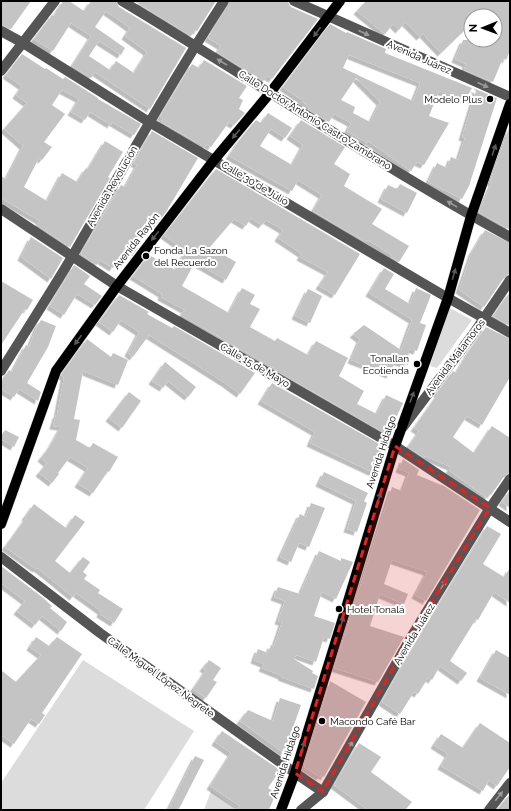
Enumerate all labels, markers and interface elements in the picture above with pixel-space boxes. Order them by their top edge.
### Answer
north arrow [463,8,503,48]
text: N [467,24,480,32]
one-way arrow [313,27,321,38]
one-way arrow [359,30,370,36]
street label: Avenida Juárez [385,38,453,76]
one-way arrow [217,58,227,66]
street label: Calle Doctor Antonio Castro Zambrano [237,68,393,172]
one-way arrow [478,83,490,89]
place label: Modelo Plus [424,94,482,105]
marker: Modelo Plus [485,94,495,104]
one-way arrow [231,129,240,139]
street label: Avenida Revolución [84,144,140,228]
one-way arrow [491,144,497,156]
street label: Calle 30 de Julio [220,159,290,207]
one-way arrow [446,200,458,207]
street label: Avenida Rayón [111,211,162,271]
one-way arrow [152,231,160,241]
place label: Fonda La Sazon del Recuerdo [154,245,228,268]
marker: Fonda La Sazon del Recuerdo [141,251,151,261]
one-way arrow [451,268,457,280]
street label: Avenida Matamoros [423,317,487,397]
one-way arrow [74,335,82,346]
street label: Calle 15 de Mayo [218,341,292,389]
place label: Tonallan Ecotienda [363,353,409,376]
marker: Tonallan Ecotienda [412,359,422,369]
one-way arrow [409,390,415,402]
street label: Avenida Hidalgo [364,414,398,490]
one-way arrow [376,492,382,504]
one-way arrow [440,580,446,591]
street label: Avenida Juárez [391,601,437,667]
marker: Hotel Tonalá [334,604,344,614]
place label: Hotel Tonalá [347,604,404,615]
one-way arrow [339,616,345,628]
street label: Calle Miguel López Negrete [106,635,217,719]
marker: Macondo Café Bar [317,716,327,726]
place label: Macondo Café Bar [330,716,416,727]
street label: Avenida Hidalgo [268,724,302,800]
one-way arrow [300,740,306,752]
one-way arrow [346,740,353,752]
one-way arrow [495,791,504,802]

